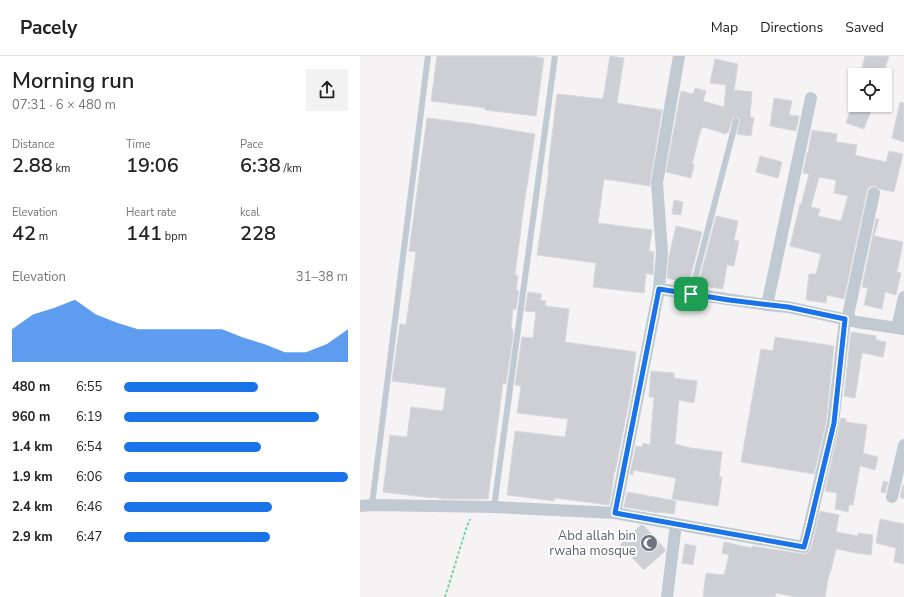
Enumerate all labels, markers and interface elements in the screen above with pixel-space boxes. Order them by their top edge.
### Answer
text: Pacely [20,15,77,41]
text: Map [711,18,738,37]
text: Directions [760,18,823,37]
text: Saved [845,18,884,37]
text: Morning run [12,66,135,96]
map controls [848,68,892,112]
button: locate [848,68,892,112]
button: share [306,69,348,111]
text: 07:31 · 6 × 480 m [12,96,116,114]
text: Distance [12,137,55,152]
text: Time [126,137,150,152]
text: Pace [240,137,263,152]
text: 2.88 [12,152,53,179]
text: 19:06 [126,152,179,179]
text: 6:38 [240,152,281,179]
text: km [53,161,71,176]
text: /km [281,161,302,176]
text: Elevation [12,205,58,220]
text: Heart rate [126,205,176,220]
text: kcal [240,205,260,220]
text: 42 [12,220,36,247]
text: 141 [126,220,162,247]
text: 228 [240,220,276,247]
text: m [36,229,48,244]
text: bpm [162,229,187,244]
text: Elevation [12,268,66,286]
text: 31–38 m [296,268,348,286]
pin [674,277,708,311]
icon: arrive [680,283,702,305]
text: 480 m [12,378,50,396]
text: 6:55 [76,378,102,396]
text: 960 m [12,408,50,426]
text: 6:19 [76,408,102,426]
text: 1.4 km [12,438,53,456]
text: 6:54 [76,438,102,456]
text: 1.9 km [12,468,53,486]
text: 6:06 [76,468,102,486]
text: 2.4 km [12,498,53,516]
text: 6:46 [76,498,102,516]
place label: Abd allah bin rwaha mosque [549,527,636,560]
text: 2.9 km [12,528,53,546]
text: 6:47 [76,528,102,546]
mosque icon: Abd allah bin rwaha mosque [639,533,659,553]

